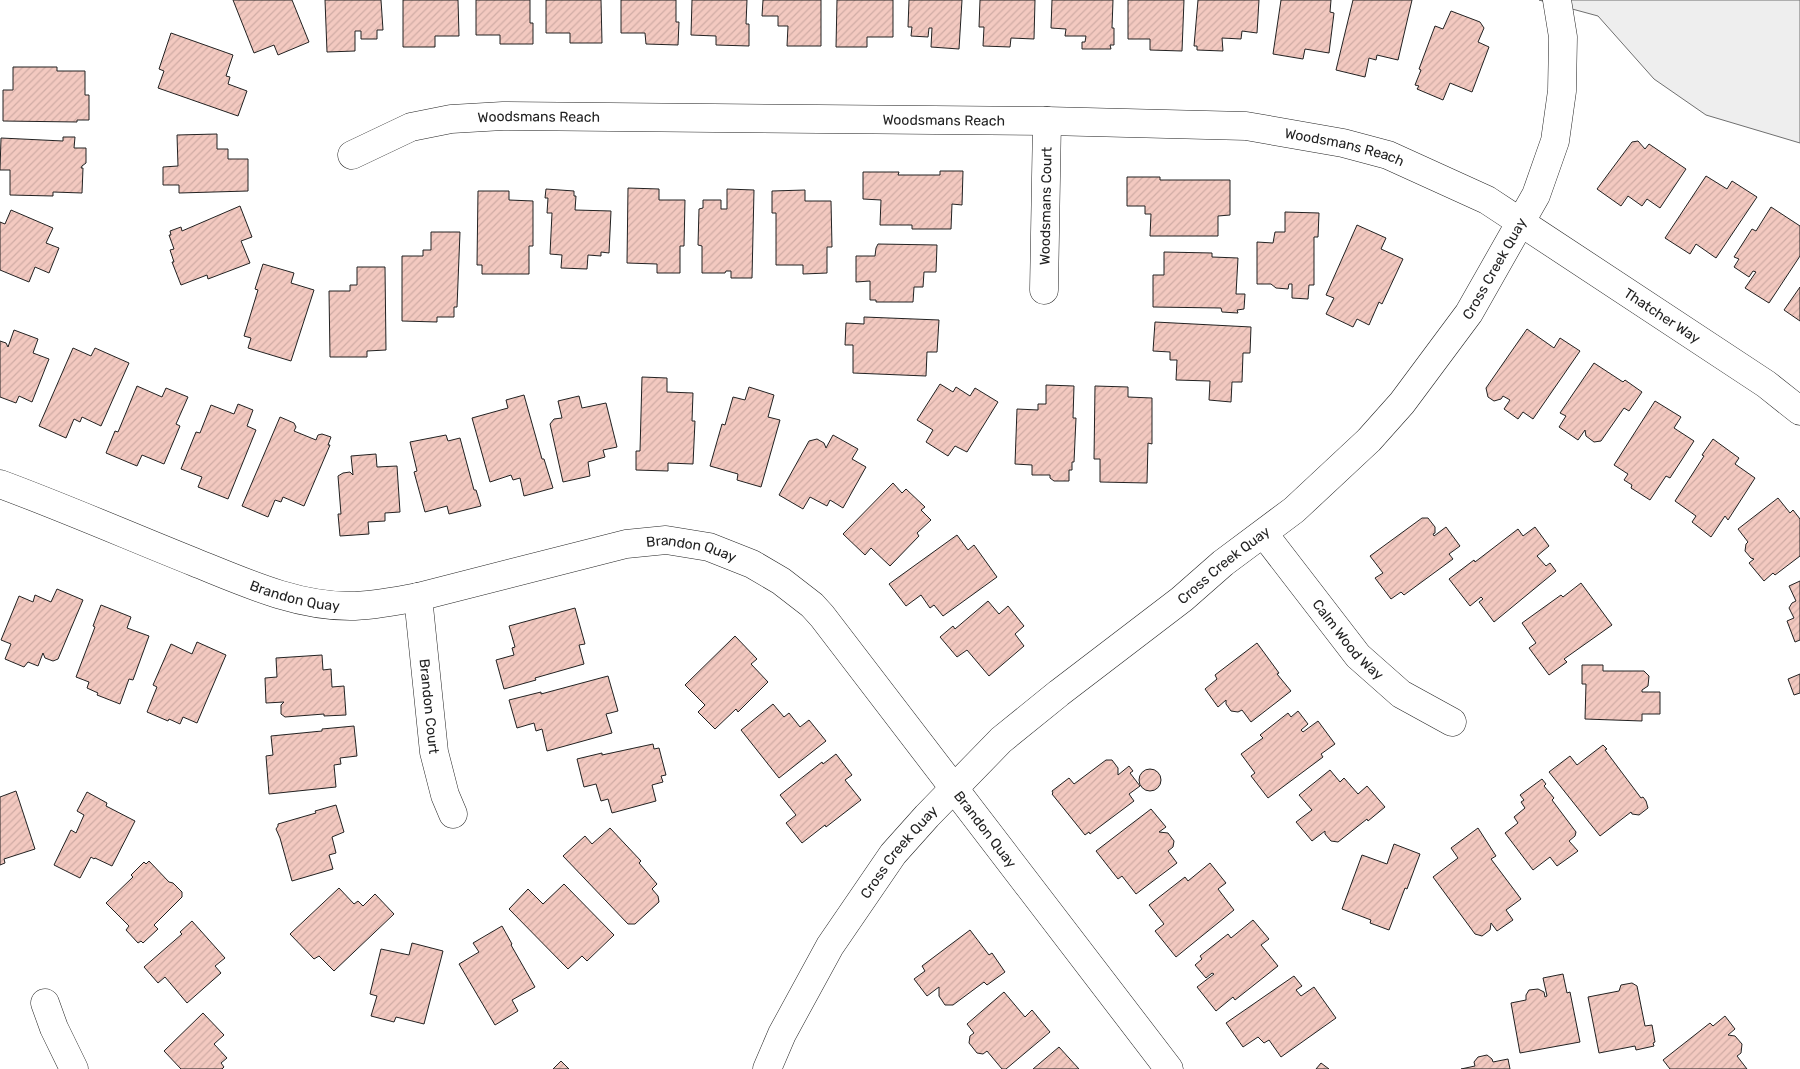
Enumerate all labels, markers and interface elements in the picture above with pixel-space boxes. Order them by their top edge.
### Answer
street label: Woodsmans Reach [477,108,600,126]
street label: Woodsmans Reach [882,111,1005,130]
street label: Woodsmans Reach [1283,125,1407,170]
street label: Woodsmans Court [1036,146,1056,265]
street label: Cross Creek Quay [1459,215,1530,323]
street label: Thatcher Way [1621,285,1704,347]
street label: Cross Creek Quay [1174,523,1274,608]
street label: Brandon Quay [645,532,739,566]
street label: Brandon Quay [247,577,341,615]
street label: Calm Wood Way [1308,596,1387,684]
street label: Brandon Court [415,658,442,755]
street label: Brandon Quay [950,788,1020,872]
street label: Cross Creek Quay [857,802,942,902]

